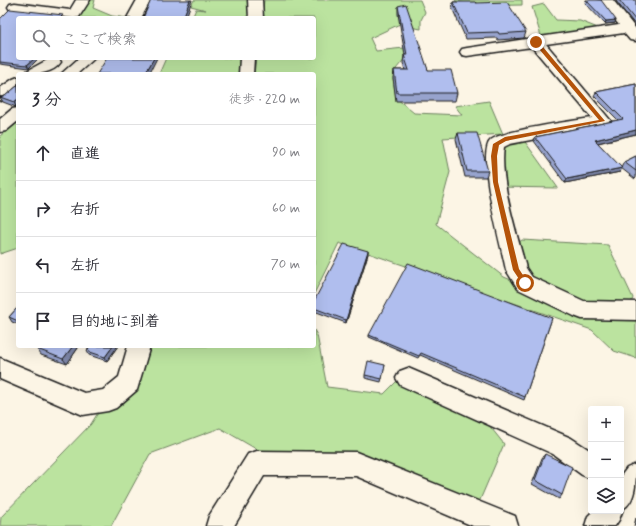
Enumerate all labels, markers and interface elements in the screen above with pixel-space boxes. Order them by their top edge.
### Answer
search box [16,16,316,60]
icon: search [30,27,52,49]
text: ここで検索 [62,30,137,50]
route end [527,33,545,51]
text: 3 分 [32,89,61,111]
text: 徒歩 · 220 m [229,91,300,108]
icon: ahead [32,142,54,164]
text: 直進 [70,144,100,164]
text: 90 m [272,144,300,161]
icon: right [32,198,54,220]
text: 右折 [70,200,100,220]
text: 60 m [272,200,300,217]
icon: left [32,254,54,276]
text: 左折 [70,256,100,276]
text: 70 m [271,256,300,273]
route start [516,274,534,292]
icon: arrive [32,310,54,332]
text: 目的地に到着 [70,312,160,332]
map controls [588,406,624,514]
button: + [588,406,624,442]
button: − [588,442,624,478]
button: layers [588,478,624,514]

